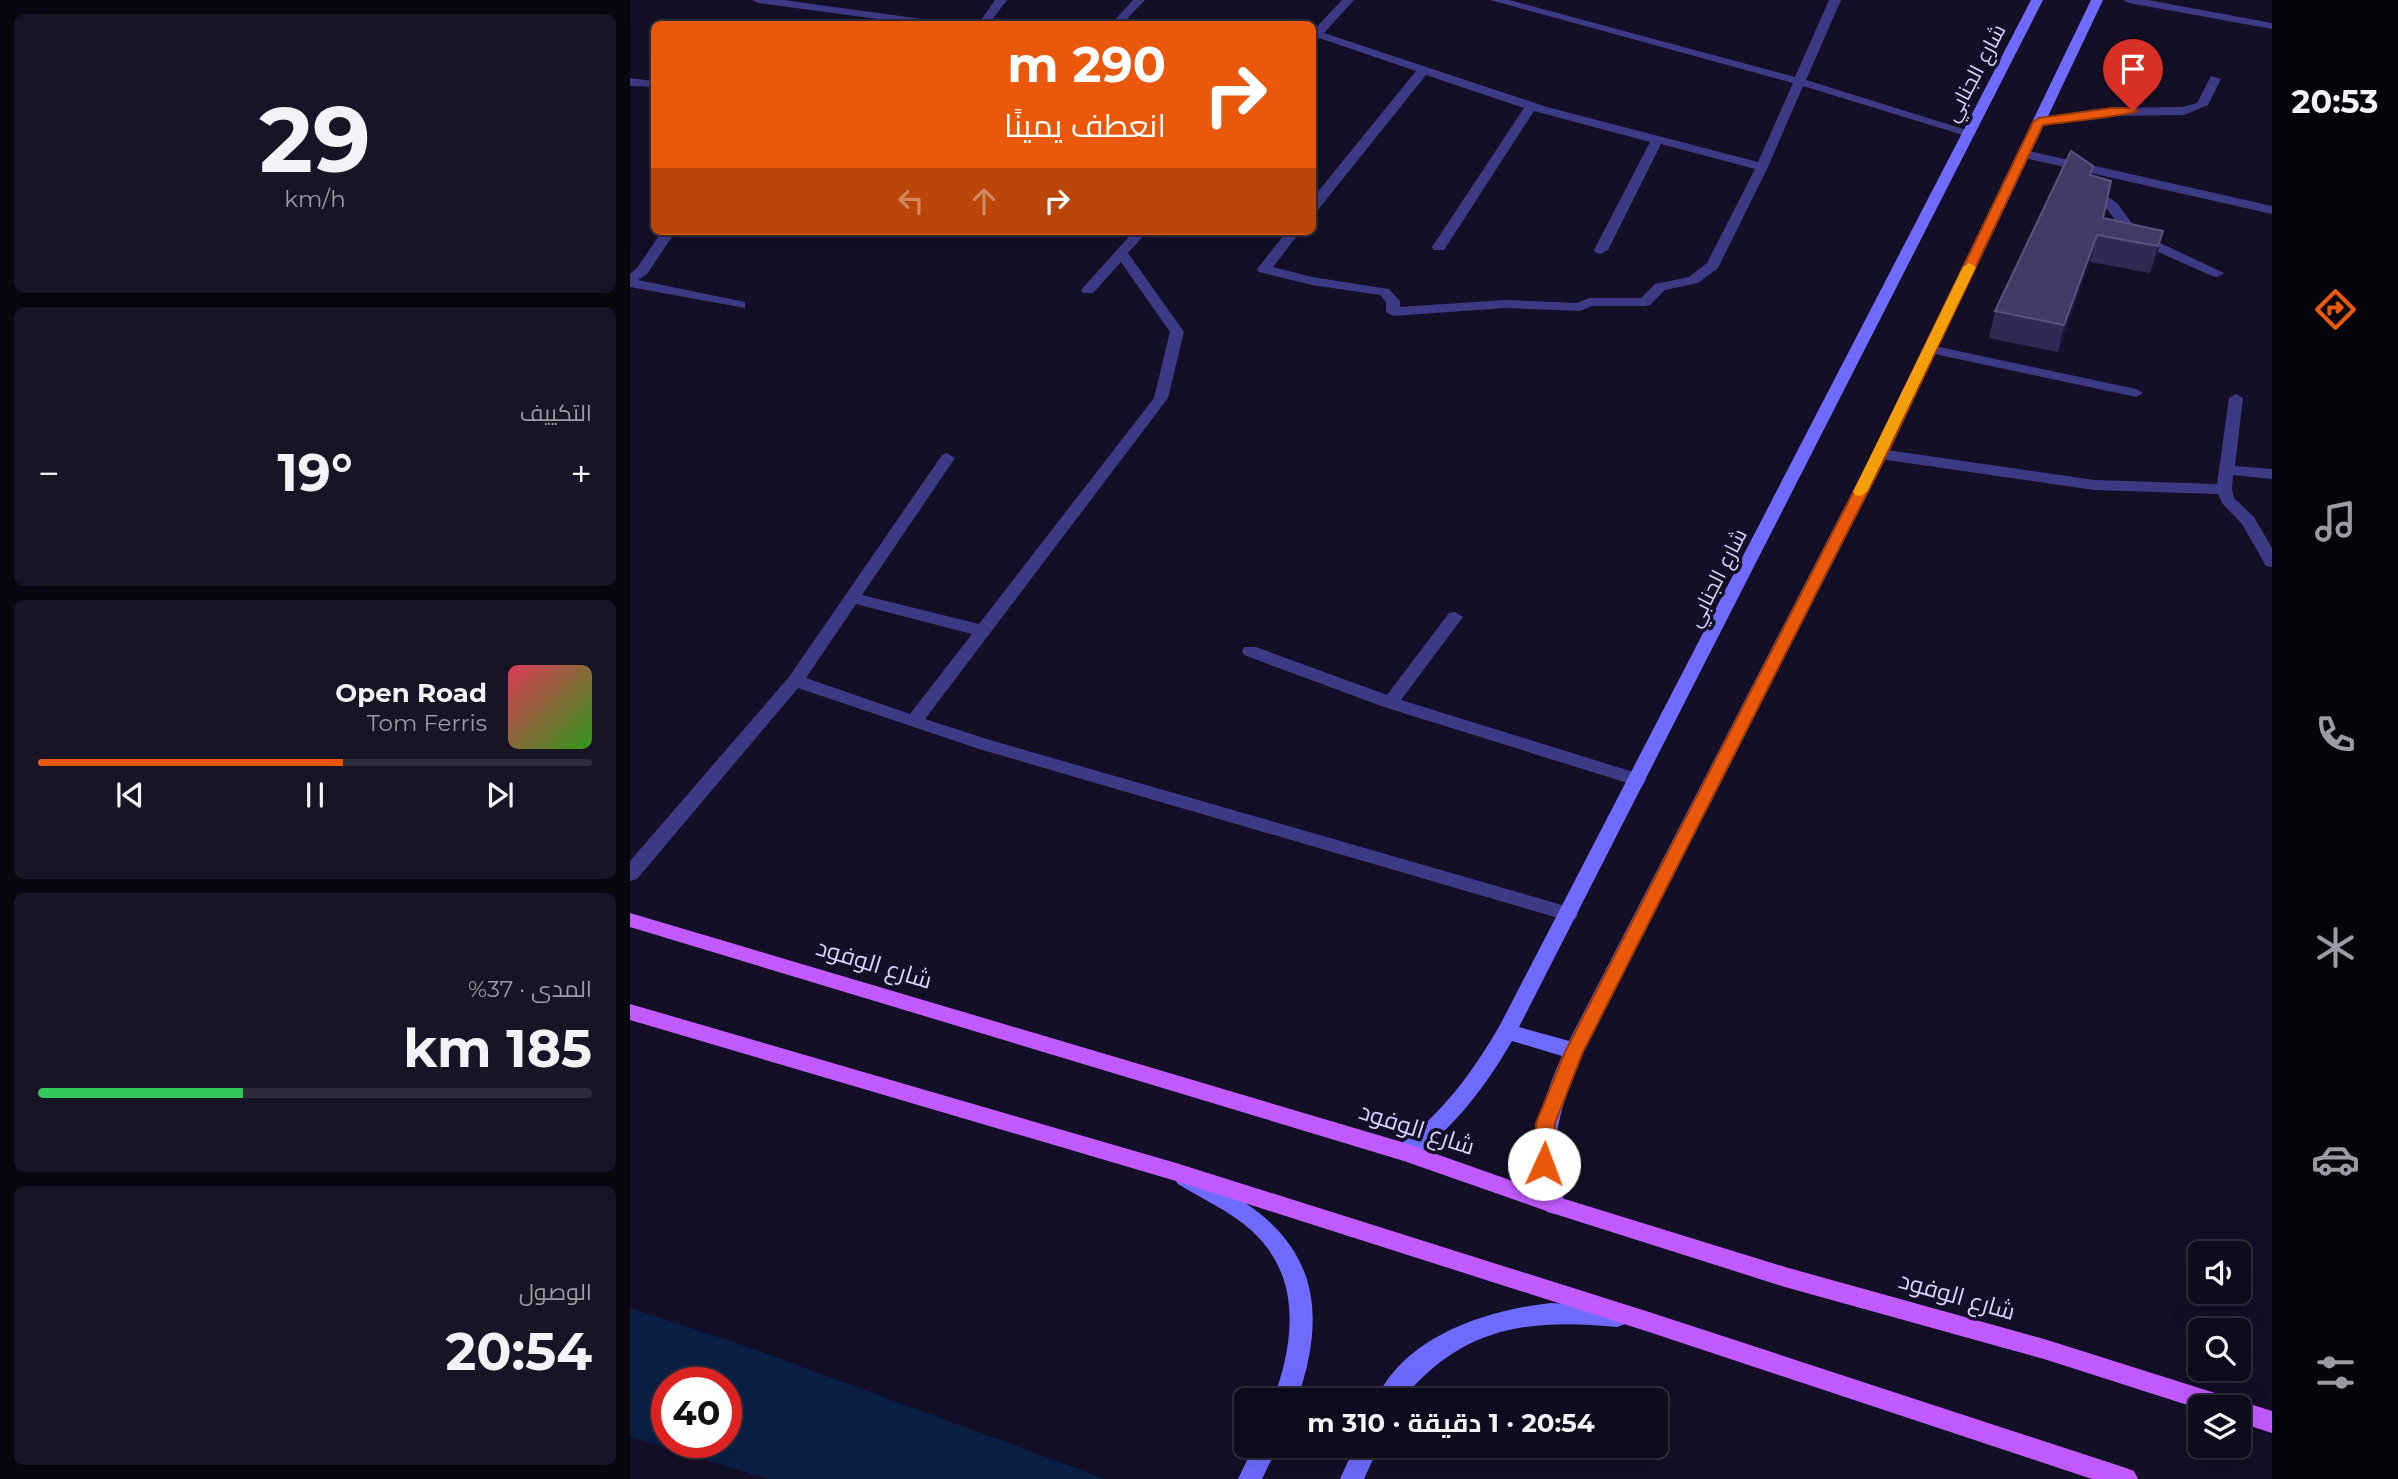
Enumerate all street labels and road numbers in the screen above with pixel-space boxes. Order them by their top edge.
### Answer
street label: شارع الجنابي [1938,20,2014,128]
street label: شارع الجنابي [1681,525,1756,633]
street label: شارع الوفود [812,932,936,997]
street label: شارع الوفود [1355,1096,1479,1163]
street label: شارع الوفود [1895,1265,2019,1328]

